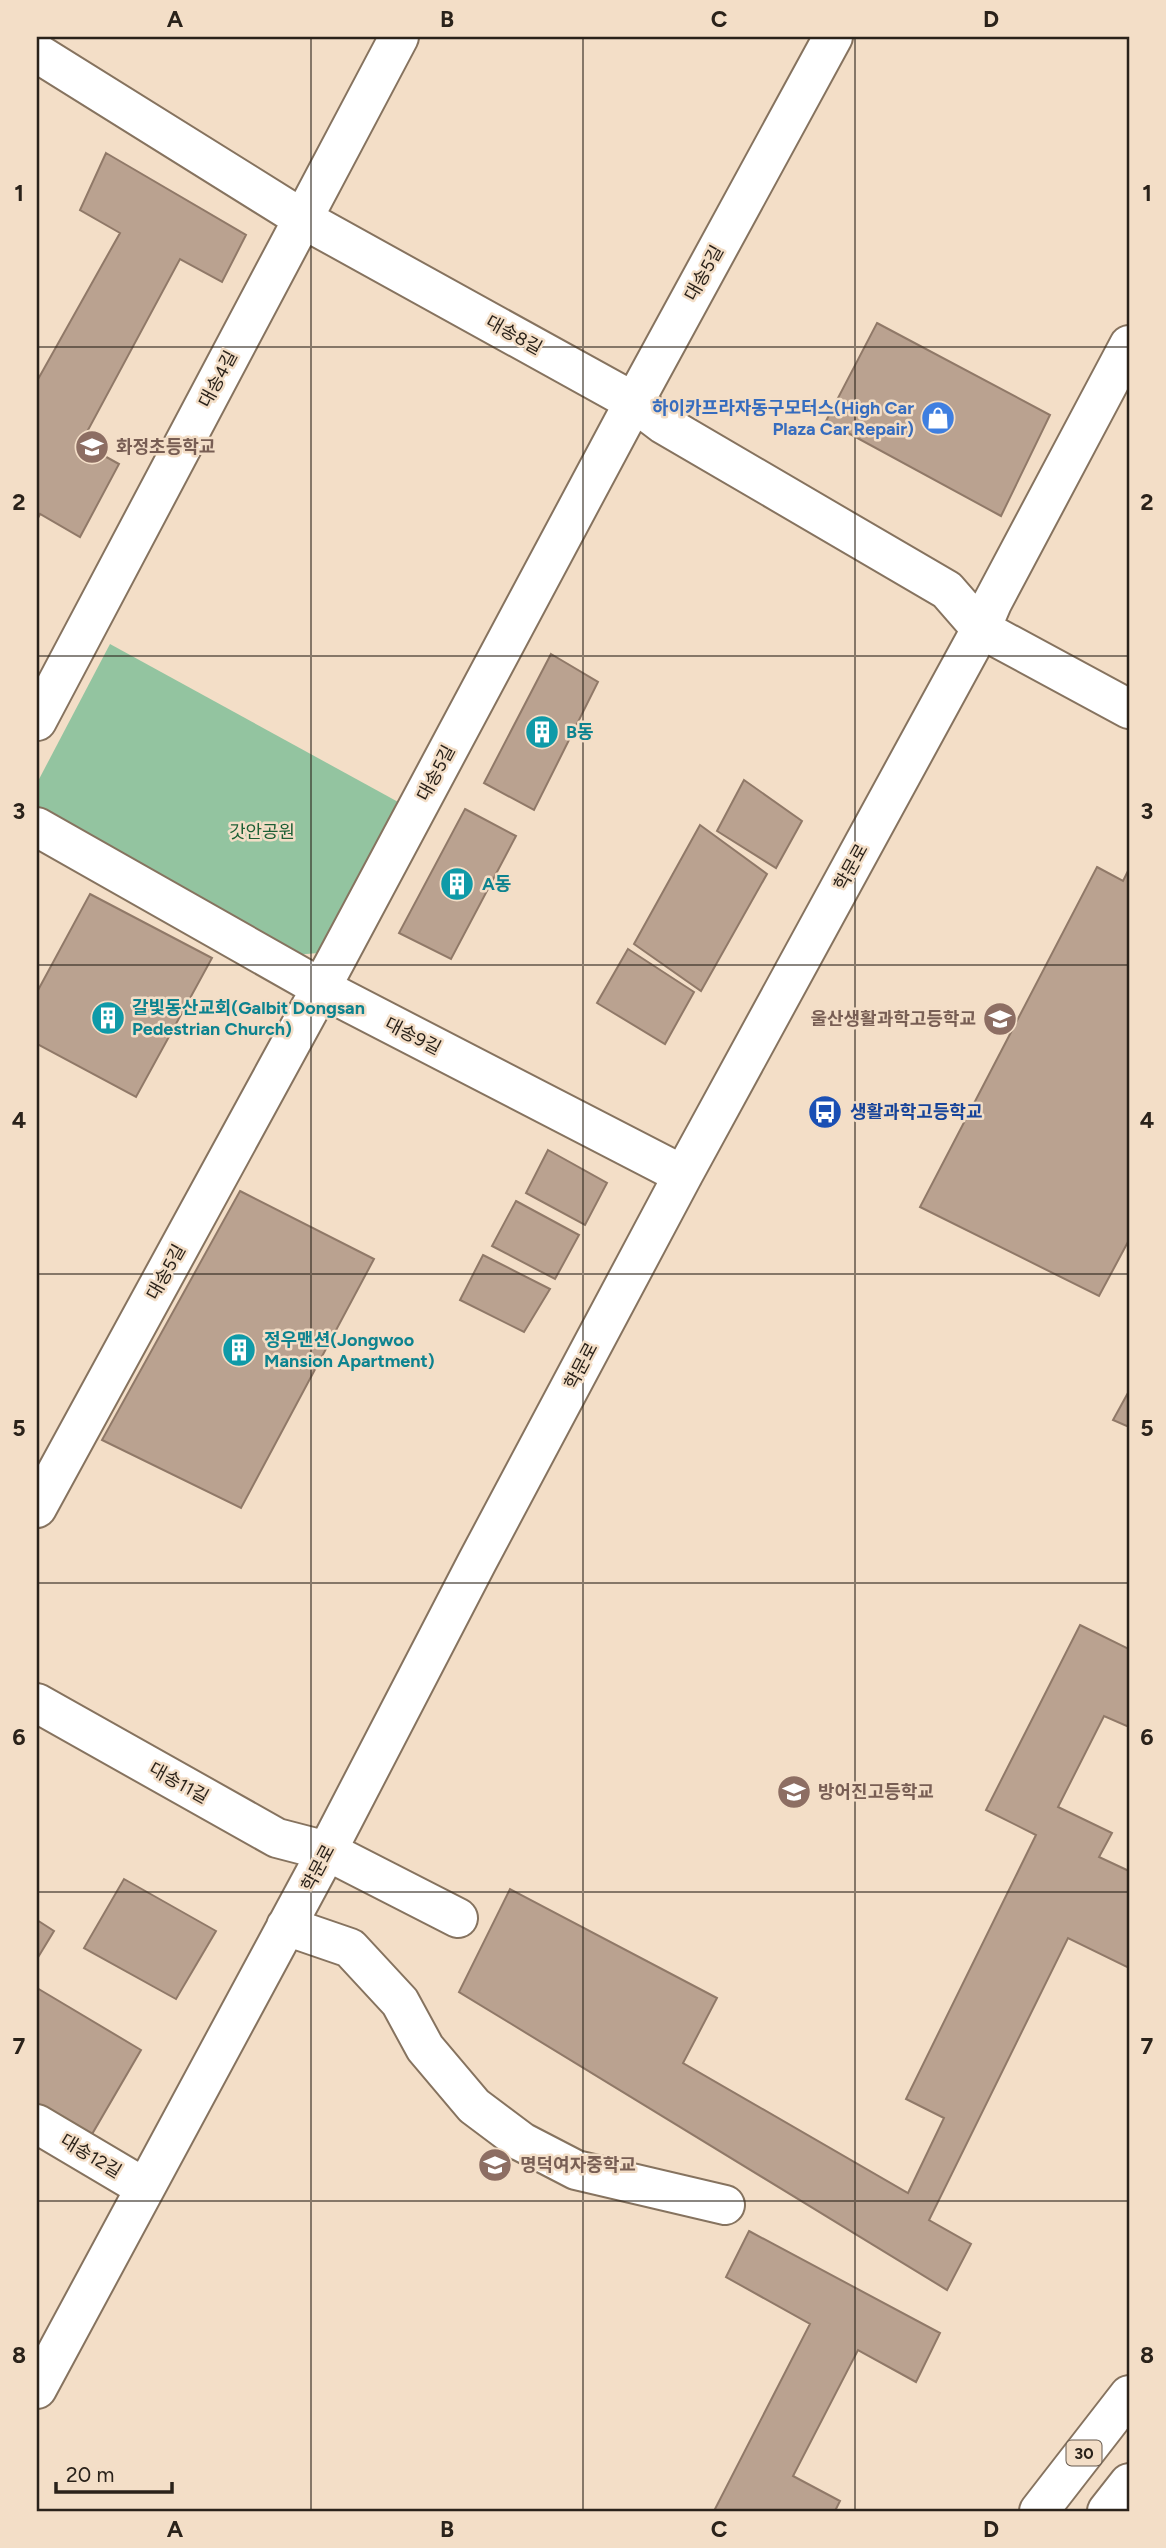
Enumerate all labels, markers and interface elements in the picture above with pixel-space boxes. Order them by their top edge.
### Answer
text: A [167,5,184,33]
text: B [440,5,454,33]
text: C [711,5,728,33]
text: D [983,5,999,33]
text: 1 [14,179,24,207]
text: 1 [1142,179,1152,207]
street label: 대송5길 [680,241,728,305]
street label: 대송8길 [482,311,546,359]
street label: 대송4길 [194,347,242,411]
place label: 하이카프라자동구모터스(High Car Plaza Car Repair) [652,397,914,440]
shop icon: 하이카프라자동구모터스(High Car Plaza Car Repair) [919,399,957,437]
school or university icon: 화정초등학교 [73,428,111,466]
place label: 화정초등학교 [116,436,215,458]
text: 2 [12,488,26,516]
text: 2 [1140,488,1154,516]
building icon: B동 [523,713,561,751]
place label: B동 [566,721,594,743]
street label: 대송5길 [412,741,460,805]
text: 3 [13,797,25,825]
text: 3 [1141,797,1153,825]
park label: 갓안공원 [229,821,295,843]
street label: 학문로 [829,840,873,894]
building icon: A동 [438,865,476,903]
place label: A동 [482,873,511,895]
place label: 갈빛동산교회(Galbit Dongsan Pedestrian Church) [132,997,365,1040]
building icon: 갈빛동산교회(Galbit Dongsan Pedestrian Church) [89,999,127,1037]
school or university icon: 울산생활과학고등학교 [981,1000,1019,1038]
place label: 울산생활과학고등학교 [810,1008,976,1030]
street label: 대송9길 [381,1013,445,1059]
bus stop icon: 생활과학고등학교 [806,1093,844,1131]
place label: 생활과학고등학교 [850,1101,982,1123]
text: 4 [12,1106,26,1134]
text: 4 [1140,1106,1154,1134]
street label: 대송5길 [142,1240,190,1304]
place label: 정우맨션(Jongwoo Mansion Apartment) [264,1329,435,1372]
building icon: 정우맨션(Jongwoo Mansion Apartment) [220,1331,258,1369]
street label: 학문로 [560,1339,602,1393]
text: 5 [12,1414,26,1442]
text: 5 [1140,1414,1154,1442]
text: 6 [12,1723,26,1751]
text: 6 [1140,1723,1154,1751]
street label: 대송11길 [145,1758,213,1808]
school or university icon: 방어진고등학교 [775,1773,813,1811]
place label: 방어진고등학교 [818,1781,934,1803]
street label: 학문로 [297,1841,339,1895]
text: 7 [13,2032,26,2060]
text: 7 [1141,2032,1154,2060]
street label: 대송12길 [57,2129,125,2183]
school or university icon: 명덕여자중학교 [476,2146,514,2184]
place label: 명덕여자중학교 [520,2154,636,2176]
text: 8 [12,2341,26,2369]
text: 8 [1140,2341,1154,2369]
road number: 30 [1066,2440,1102,2466]
scale bar [56,2450,172,2494]
text: 20 m [66,2462,114,2487]
text: A [167,2515,184,2543]
text: B [440,2515,454,2543]
text: C [711,2515,728,2543]
text: D [983,2515,999,2543]

